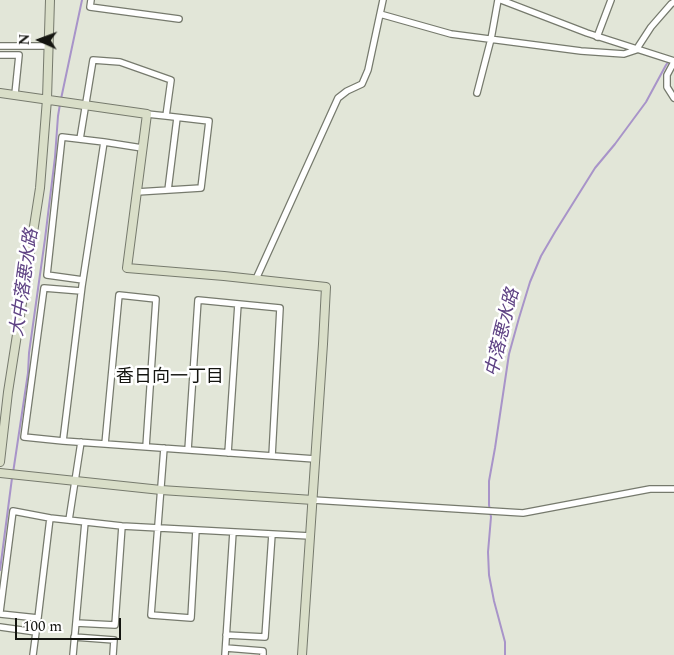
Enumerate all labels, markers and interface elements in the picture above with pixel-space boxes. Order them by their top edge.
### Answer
north arrow [15,15,65,65]
text: N [14,33,35,46]
water label: 大中落悪水路 [8,228,44,338]
water label: 中落悪水路 [483,287,525,379]
district label: 香日向一丁目 [116,367,224,389]
scale bar [18,608,124,640]
text: 100 m [23,615,62,638]

